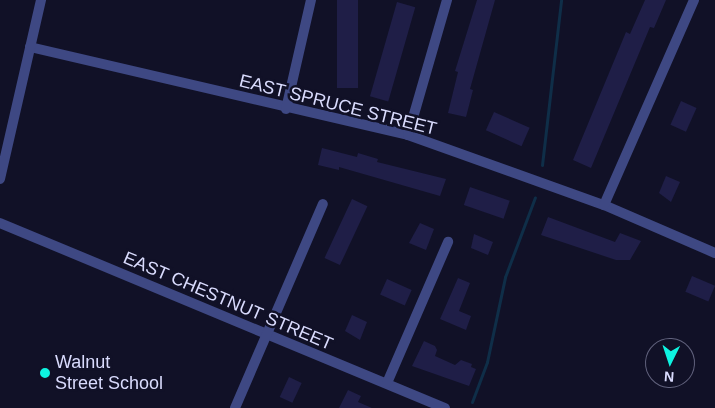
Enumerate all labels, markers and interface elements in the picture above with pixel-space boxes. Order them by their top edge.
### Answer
street label: EAST SPRUCE STREET [237,70,439,140]
street label: EAST CHESTNUT STREET [120,247,336,355]
north arrow [645,338,695,388]
place label: Walnut Street School [55,352,163,394]
marker: Walnut Street School [39,367,51,379]
text: N [663,369,675,385]

